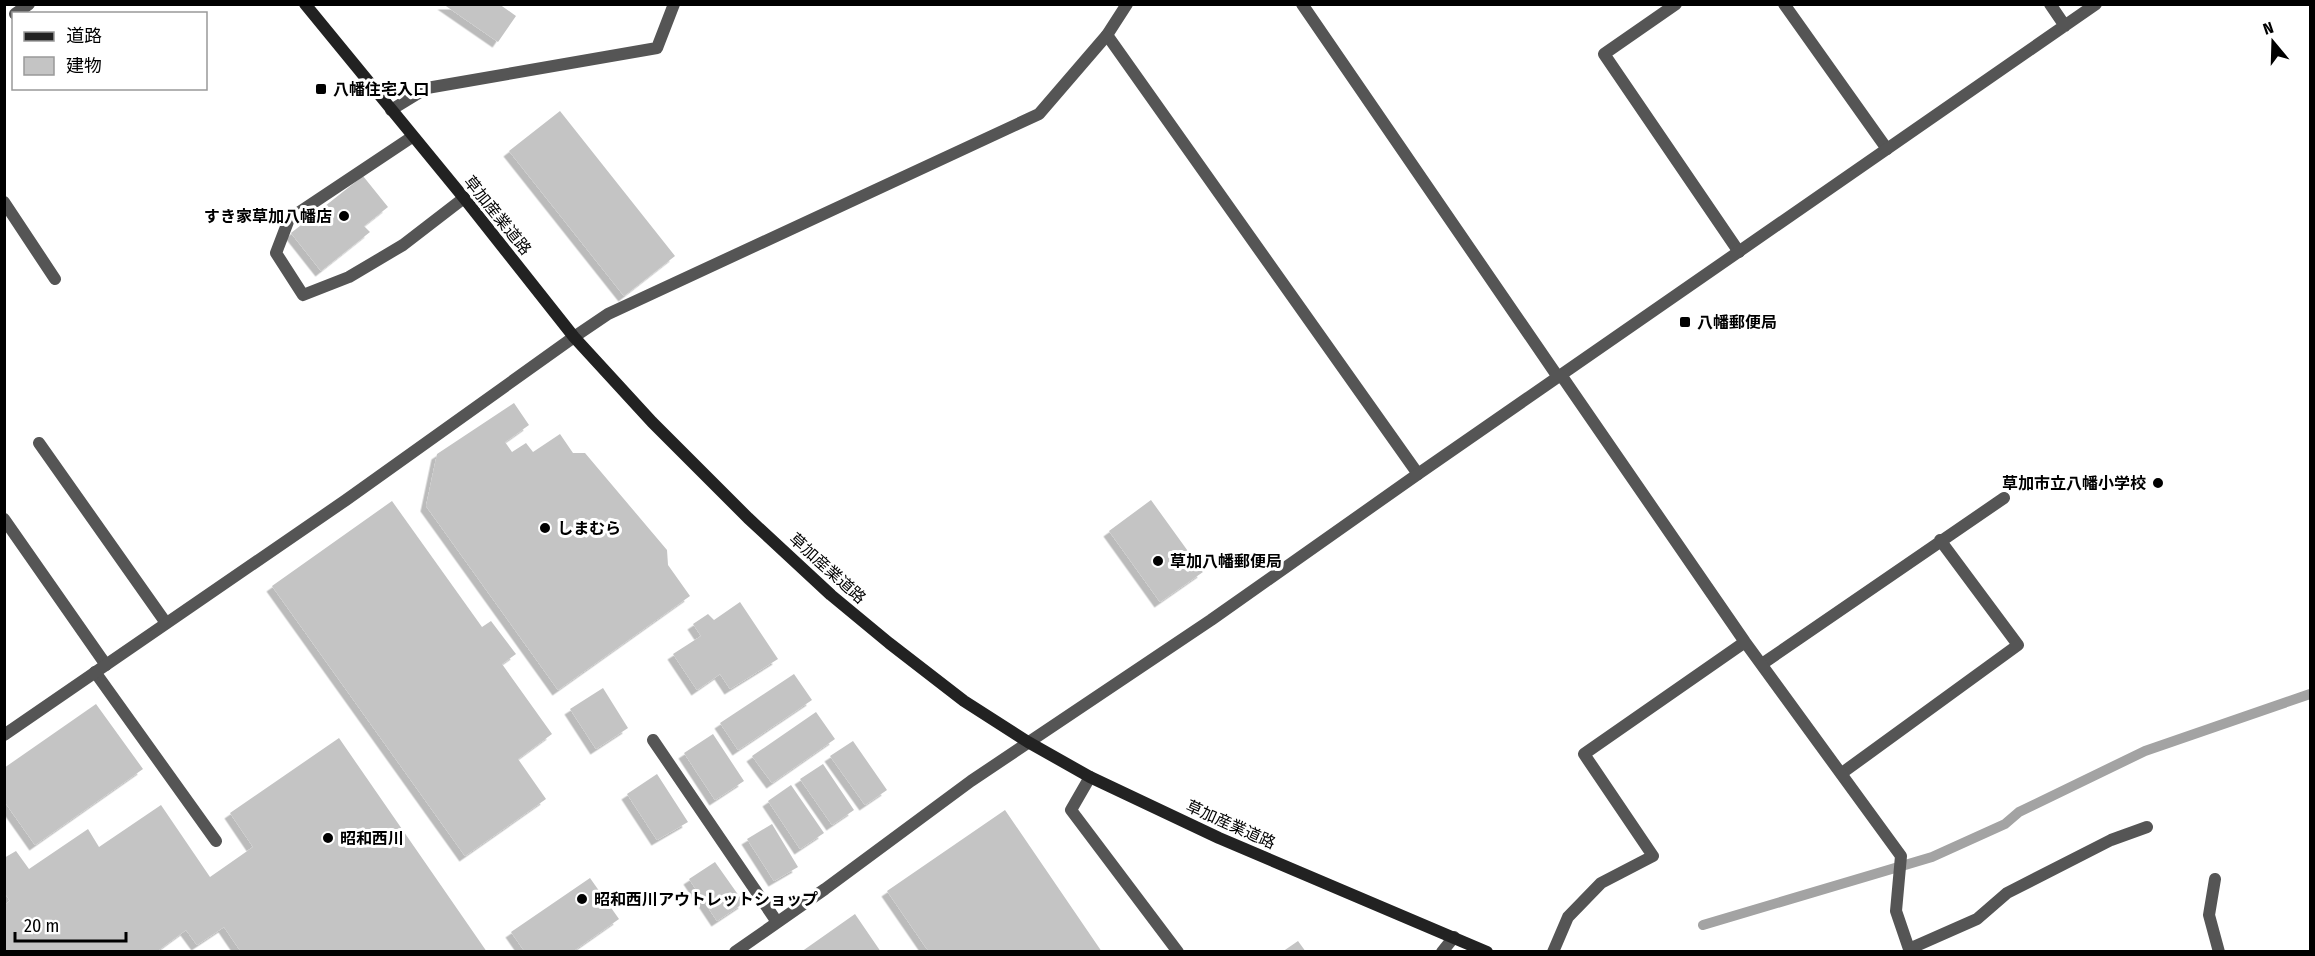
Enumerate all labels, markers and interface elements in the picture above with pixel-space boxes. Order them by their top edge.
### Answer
legend [12,12,207,90]
north arrow [2243,12,2303,72]
text: N [2261,18,2276,39]
text: 道路 [66,25,102,47]
text: 建物 [66,55,102,77]
place label: 八幡住宅入口 [333,80,429,99]
marker: 八幡住宅入口 [314,82,328,96]
street label: 草加産業道路 [460,172,535,259]
place label: すき家草加八幡店 [204,207,332,226]
marker: すき家草加八幡店 [337,209,351,223]
place label: 八幡郵便局 [1697,313,1777,332]
marker: 八幡郵便局 [1678,315,1692,329]
place label: 草加市立八幡小学校 [2002,474,2146,493]
marker: 草加市立八幡小学校 [2151,476,2165,490]
place label: しまむら [557,519,621,538]
marker: しまむら [538,521,552,535]
street label: 草加産業道路 [786,529,870,608]
place label: 草加八幡郵便局 [1170,552,1282,571]
marker: 草加八幡郵便局 [1151,554,1165,568]
street label: 草加産業道路 [1183,796,1279,853]
place label: 昭和西川 [340,829,404,848]
marker: 昭和西川 [321,831,335,845]
place label: 昭和西川アウトレットショップ [594,890,818,909]
marker: 昭和西川アウトレットショップ [575,892,589,906]
scale bar [15,905,126,943]
text: 20 m [24,915,59,937]

